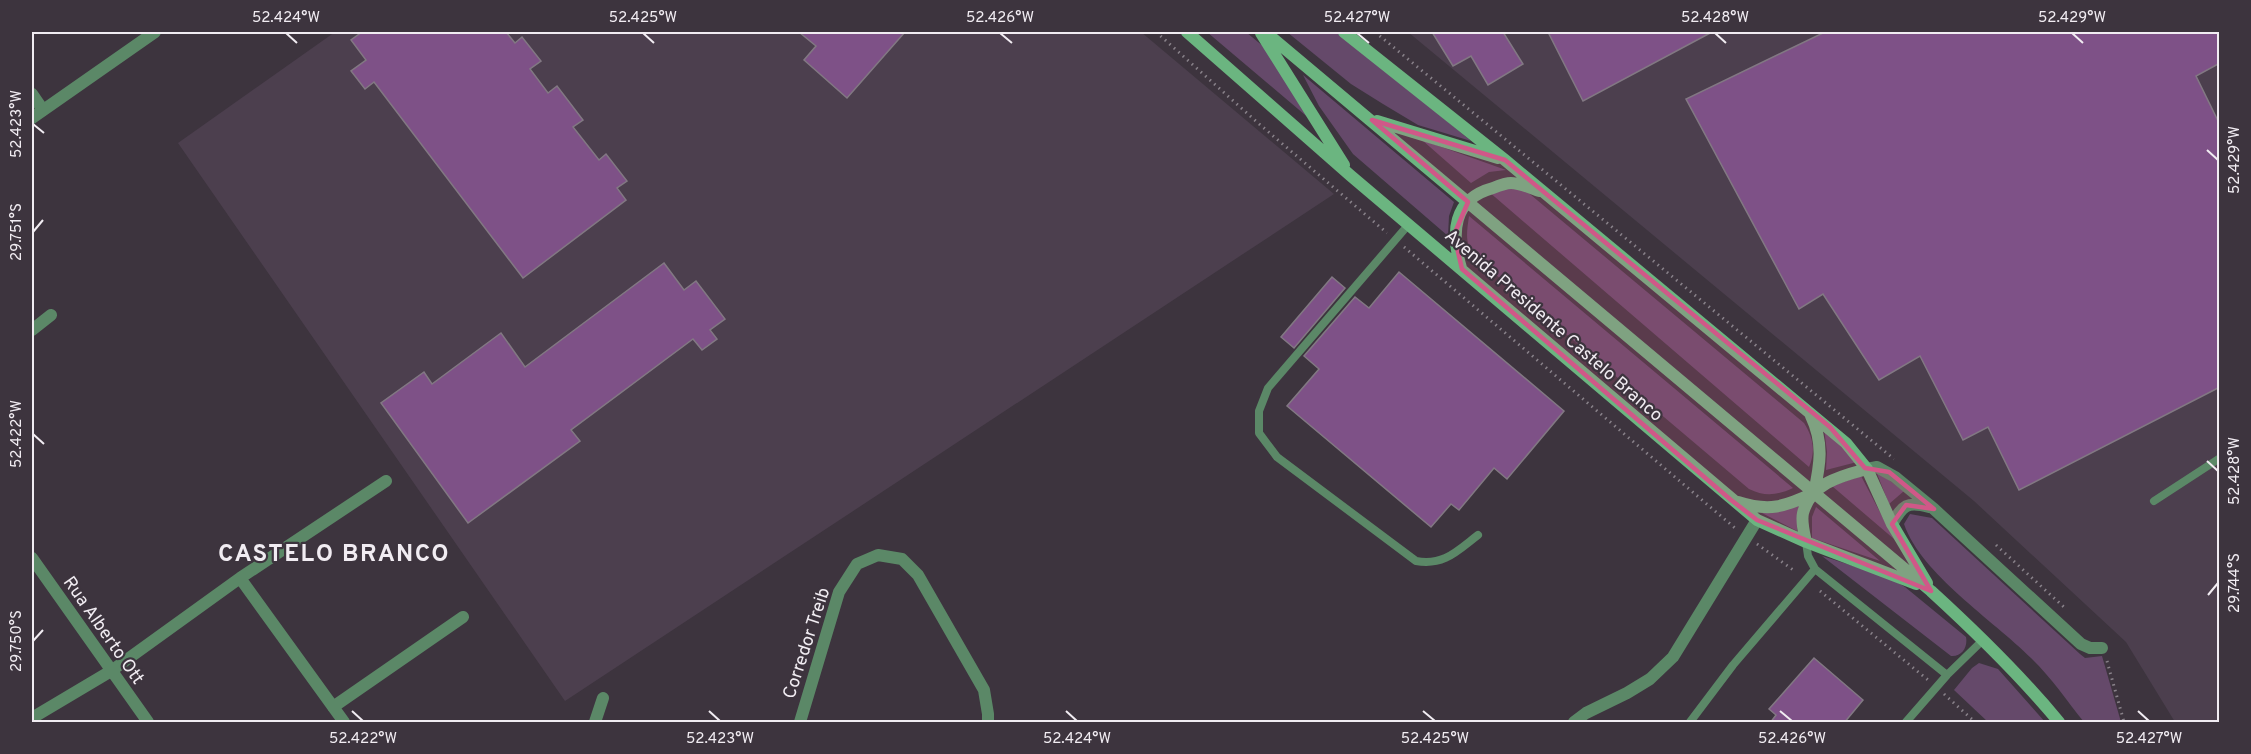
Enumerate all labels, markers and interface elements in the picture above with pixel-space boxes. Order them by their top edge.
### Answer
text: 52.424°W [252,9,320,28]
text: 52.425°W [609,9,677,28]
text: 52.426°W [966,9,1034,28]
text: 52.427°W [1324,9,1390,28]
text: 52.428°W [1681,9,1749,28]
text: 52.429°W [2038,9,2106,28]
text: 52.423°W [8,90,27,158]
text: 52.429°W [2226,126,2245,194]
text: 29.751°S [8,203,27,261]
street label: Avenida Presidente Castelo Branco [1439,225,1667,427]
text: 52.422°W [8,400,27,468]
text: 52.428°W [2226,437,2245,505]
district label: CASTELO BRANCO [218,540,450,570]
text: 29.744°S [2226,553,2245,613]
street label: Rua Alberto Ott [57,572,149,689]
street label: Corredor Treib [779,585,836,702]
text: 29.750°S [8,610,27,672]
text: 52.422°W [329,730,397,749]
text: 52.423°W [686,730,754,749]
text: 52.424°W [1043,730,1111,749]
text: 52.425°W [1401,730,1469,749]
text: 52.426°W [1758,730,1826,749]
text: 52.427°W [2116,730,2182,749]

